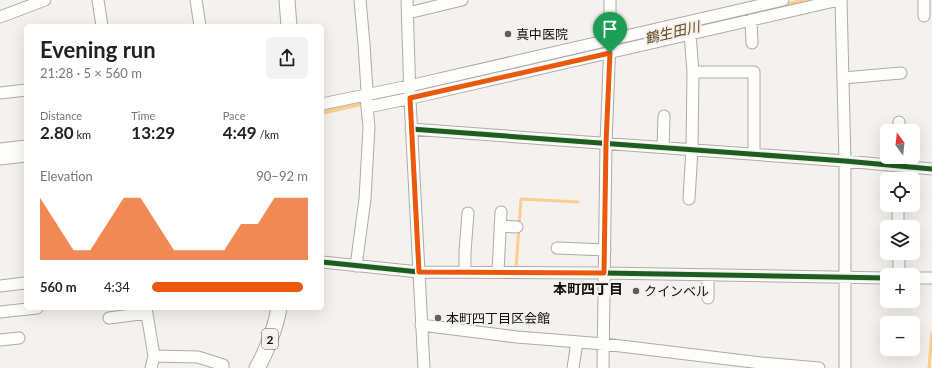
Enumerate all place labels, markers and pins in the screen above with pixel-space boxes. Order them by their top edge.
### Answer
pin [593,12,627,53]
place label: 真中医院 [516,26,568,42]
marker: 真中医院 [503,29,513,39]
place label: クインベル [644,283,709,299]
marker: クインベル [631,286,641,296]
place label: 本町四丁目区会館 [446,310,550,326]
marker: 本町四丁目区会館 [433,313,443,323]

